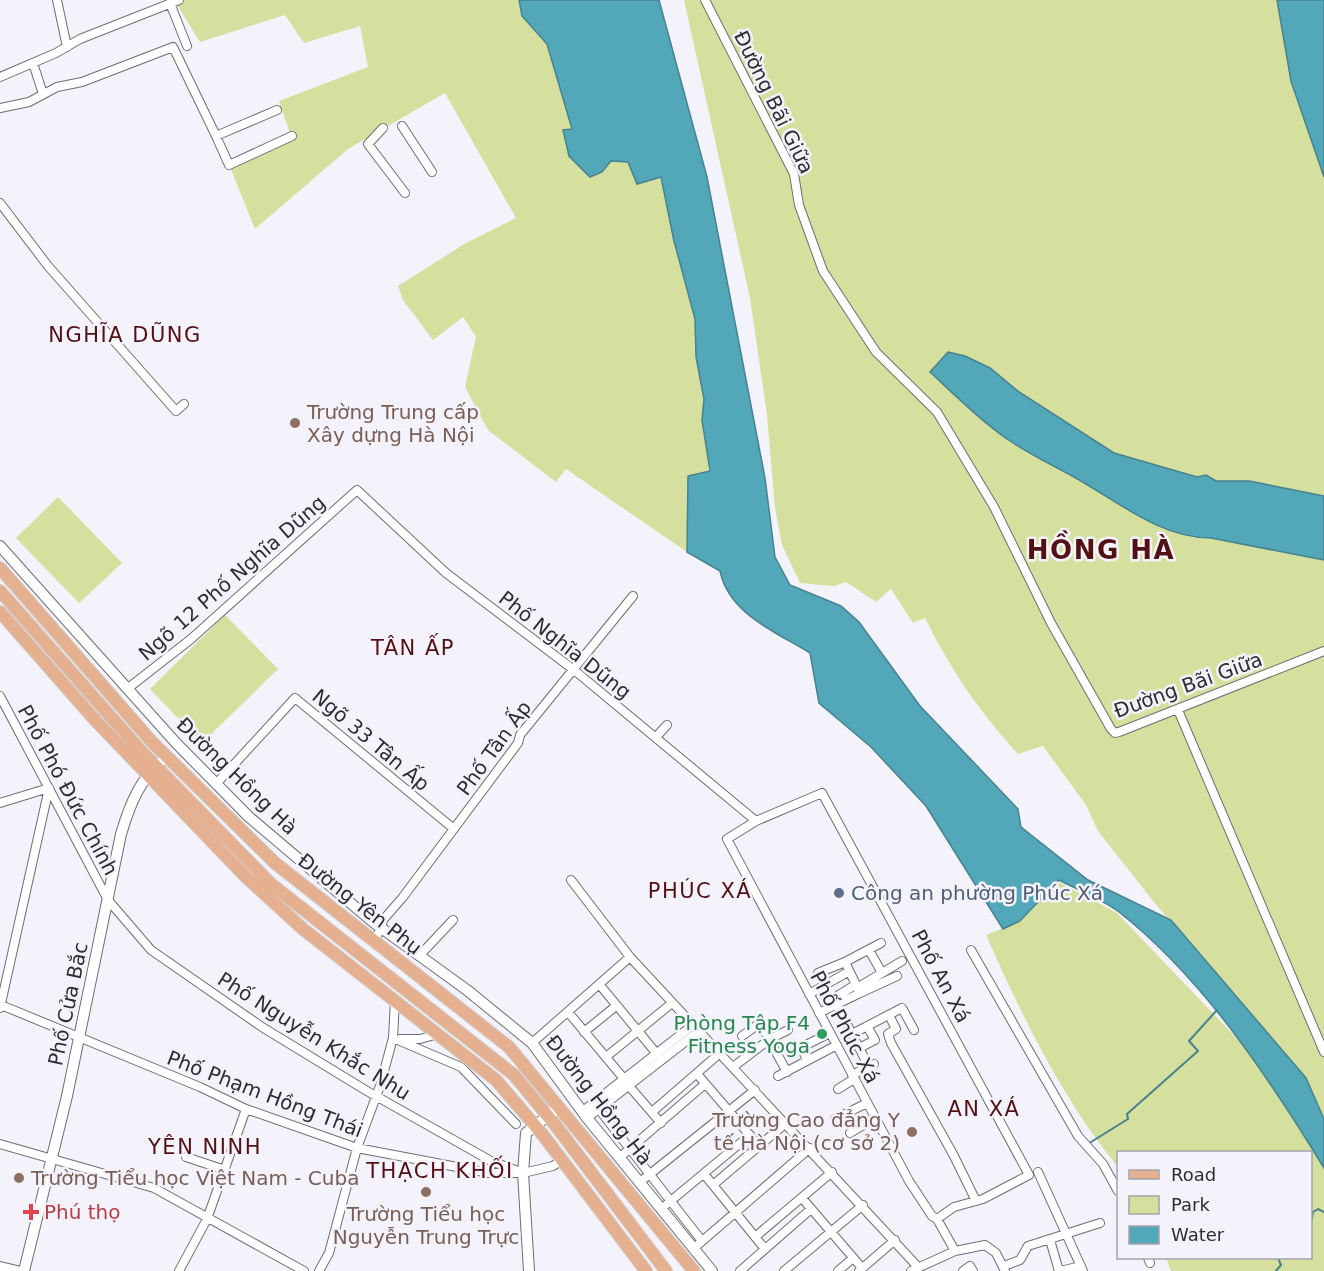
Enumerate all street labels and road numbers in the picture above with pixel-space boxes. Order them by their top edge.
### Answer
street label: Đường Bãi Giữa [729,27,819,177]
street label: Ngõ 12 Phố Nghĩa Dũng [134,490,330,666]
street label: Phố Nghĩa Dũng [494,586,636,704]
street label: Đường Bãi Giữa [1111,647,1265,723]
street label: Ngõ 33 Tân Ấp [308,683,435,796]
street label: Phố Tân Ấp [451,696,536,800]
street label: Phố Phó Đức Chính [13,701,123,879]
street label: Đường Hồng Hà [172,712,302,840]
street label: Đường Yên Phụ [293,848,427,960]
street label: Phố An Xá [906,925,976,1027]
street label: Phố Cửa Bắc [43,940,93,1068]
street label: Phố Nguyễn Khắc Nhu [213,967,415,1105]
street label: Phố Phúc Xá [805,967,885,1087]
street label: Đường Hồng Hà [541,1030,657,1170]
street label: Phố Phạm Hồng Thái [164,1046,366,1142]

